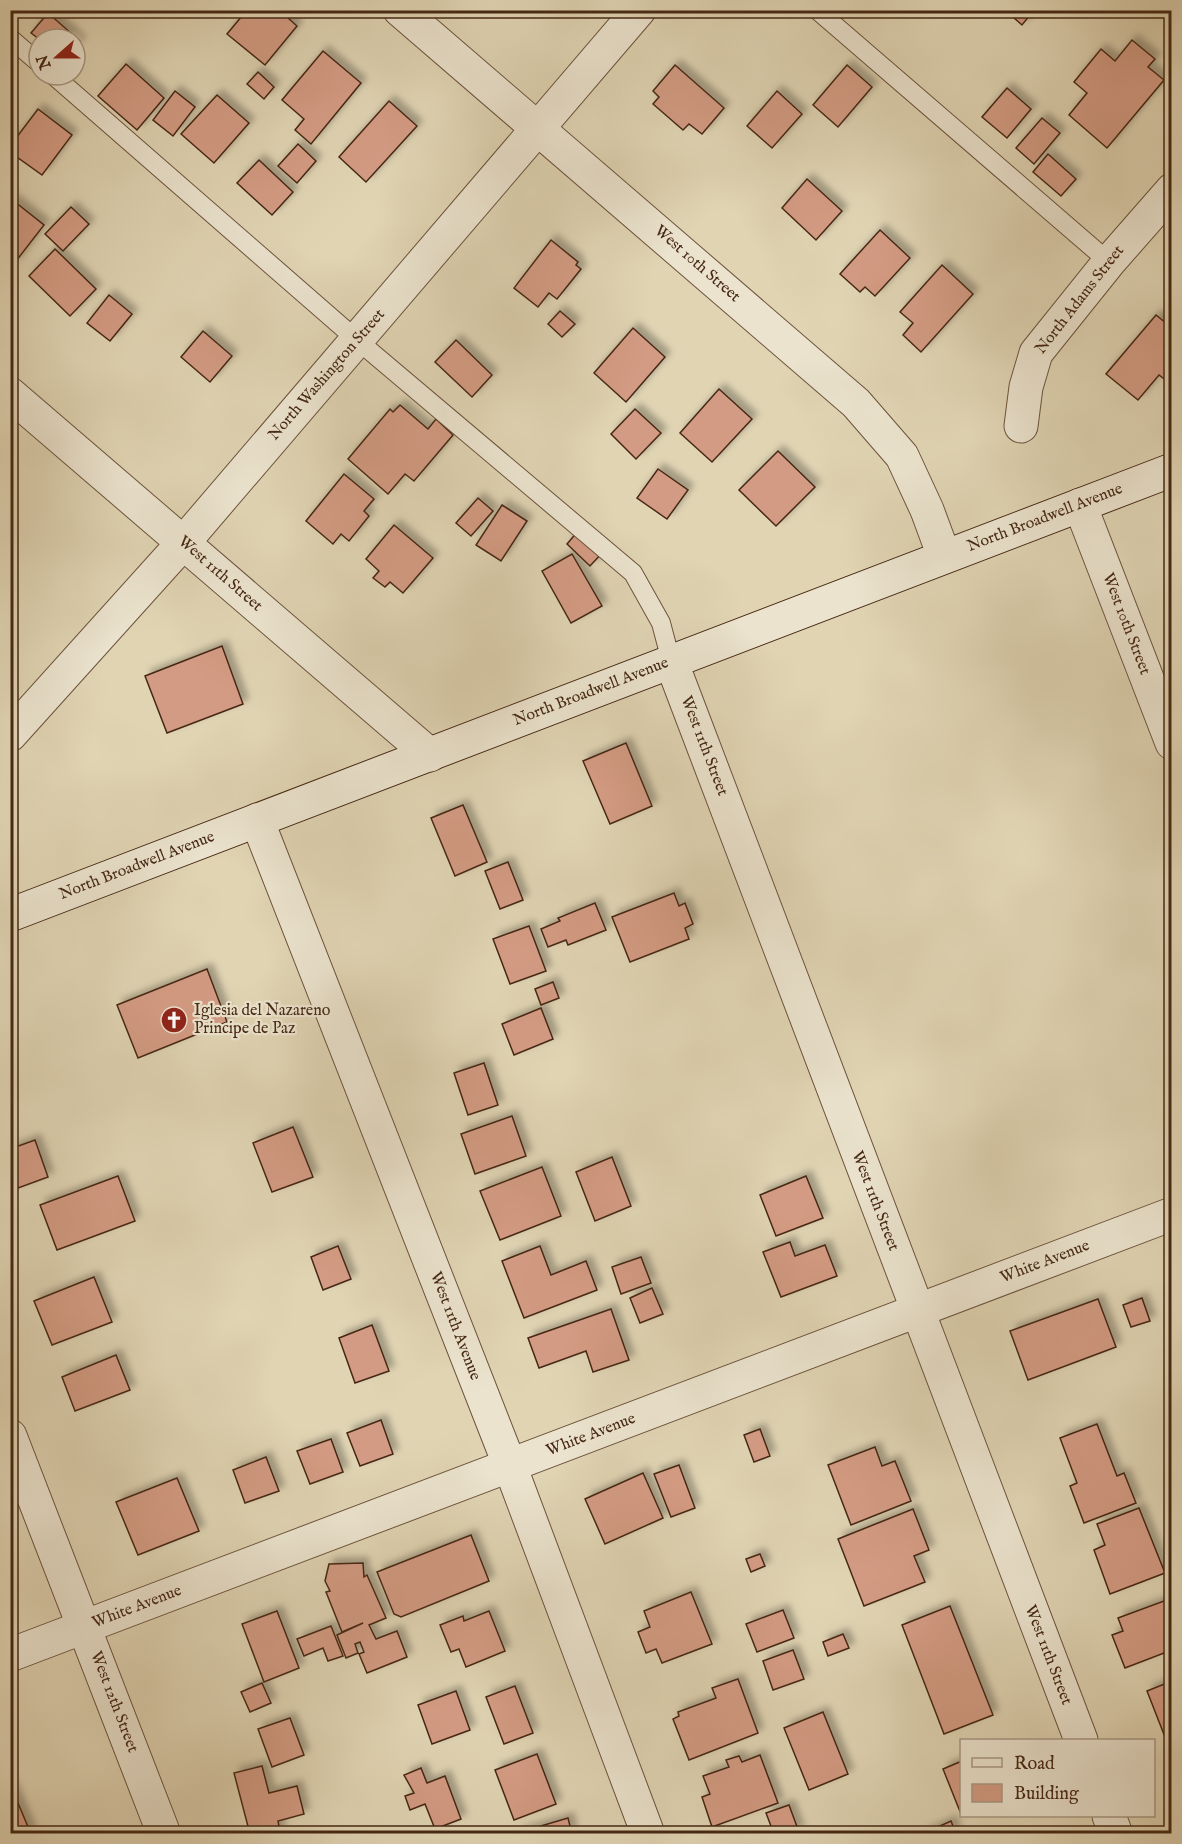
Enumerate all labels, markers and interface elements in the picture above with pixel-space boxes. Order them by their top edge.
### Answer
north arrow [27,27,87,87]
text: N [33,51,57,73]
street label: West 10th Street [650,221,744,307]
street label: North Adams Street [1031,241,1129,358]
street label: North Washington Street [264,305,390,445]
street label: North Broadwell Avenue [965,479,1125,557]
street label: West 11th Street [174,532,267,617]
street label: West 10th Street [1097,570,1155,678]
street label: North Broadwell Avenue [511,653,671,731]
street label: West 11th Street [676,693,732,799]
street label: North Broadwell Avenue [57,827,217,905]
place label: Iglesia del Nazareno Principe de Paz [194,1001,331,1039]
church icon: Iglesia del Nazareno Principe de Paz [159,1005,189,1035]
street label: West 11th Street [847,1148,903,1254]
street label: White Avenue [998,1236,1092,1288]
street label: West 11th Avenue [425,1269,485,1383]
street label: White Avenue [544,1409,638,1461]
street label: White Avenue [90,1581,184,1633]
street label: West 11th Street [1020,1602,1076,1708]
street label: West 12th Street [85,1648,143,1756]
legend [960,1739,1155,1817]
text: Road [1014,1753,1055,1776]
text: Building [1014,1783,1079,1806]

